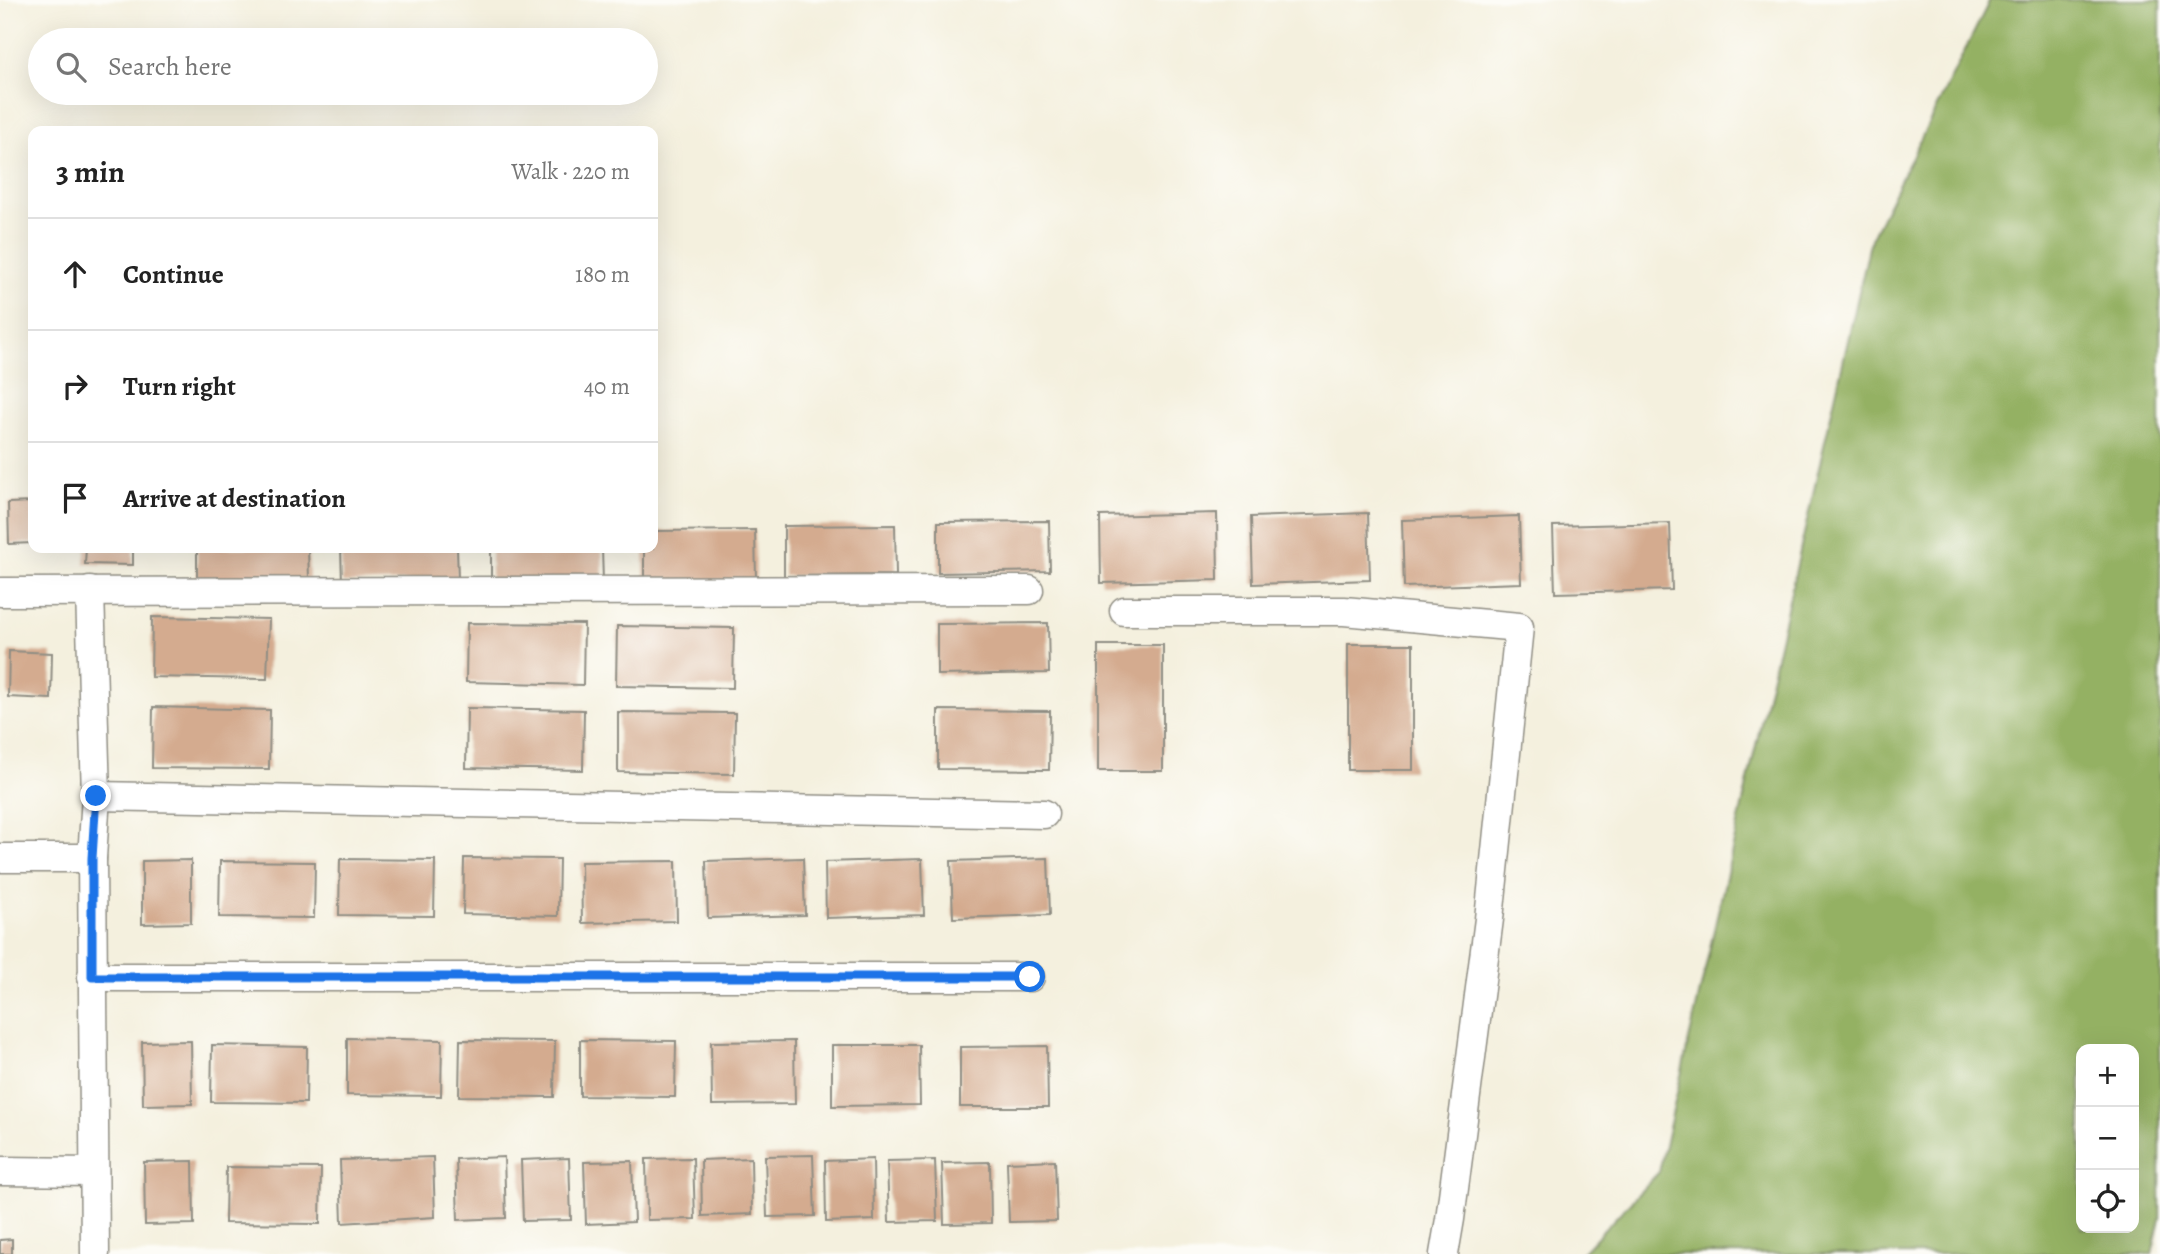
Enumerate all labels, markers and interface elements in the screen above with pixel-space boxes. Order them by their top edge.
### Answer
search box [28,28,658,105]
icon: search [52,48,90,86]
text: Search here [108,49,232,84]
text: 3 min [56,152,125,192]
text: Walk · 220 m [511,156,630,187]
icon: ahead [56,255,94,293]
text: Continue [123,257,224,292]
text: 180 m [575,259,630,290]
icon: right [56,367,94,405]
text: Turn right [123,369,236,404]
text: 40 m [584,371,630,402]
icon: arrive [56,479,94,517]
text: Arrive at destination [123,481,346,516]
route end [80,780,111,811]
route start [1014,961,1045,992]
map controls [2076,1044,2139,1233]
button: + [2076,1044,2139,1107]
button: − [2076,1107,2139,1170]
button: locate [2076,1170,2139,1233]

